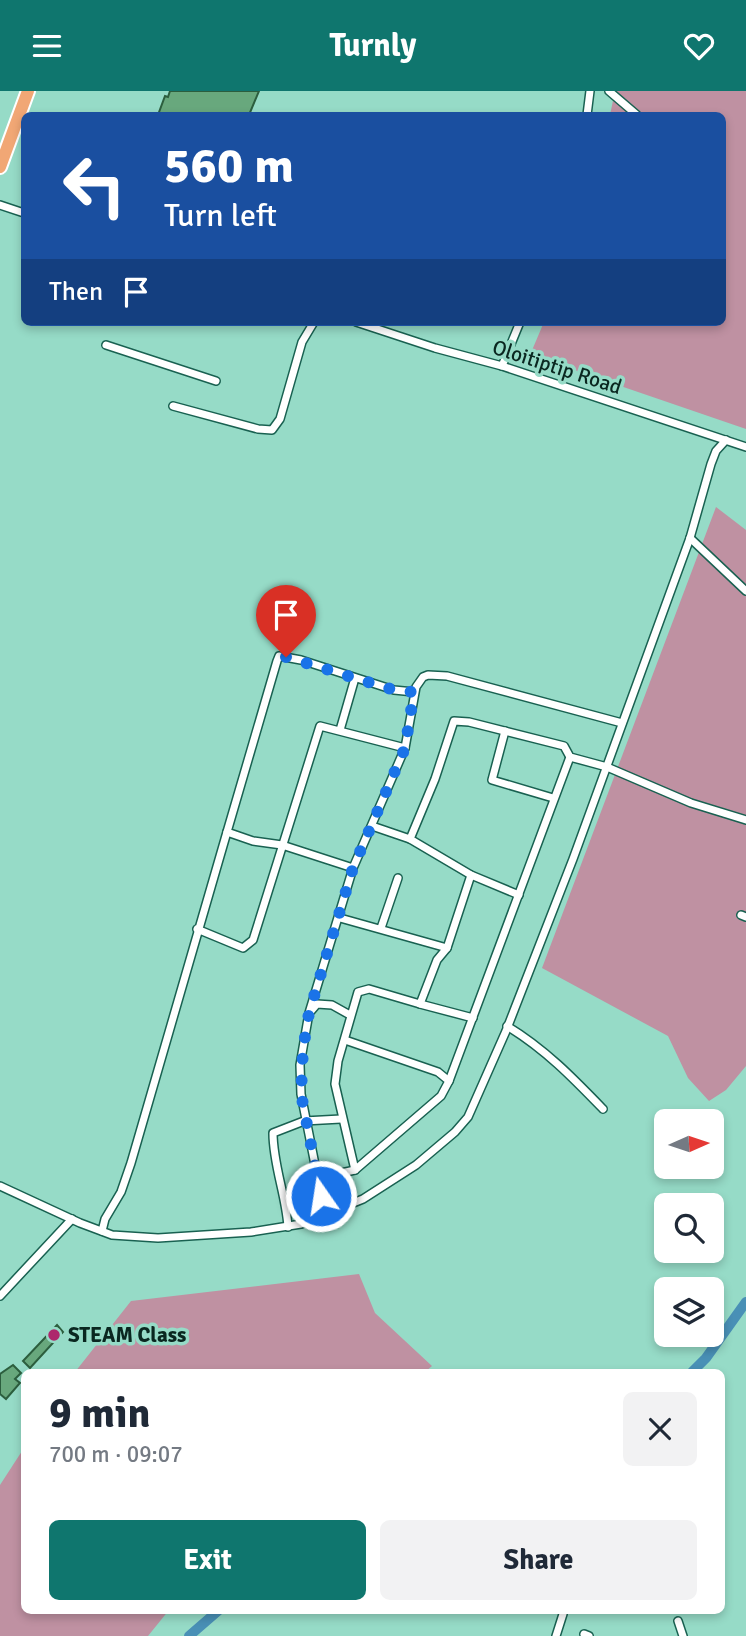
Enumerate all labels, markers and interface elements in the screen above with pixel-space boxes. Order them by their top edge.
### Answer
text: Turnly [330,26,416,65]
icon: menu [28,27,66,65]
icon: heart [680,27,718,65]
text: 560 m [164,136,294,196]
icon: left [49,140,140,231]
text: Turn left [164,196,277,235]
icon: arrive [117,273,155,311]
text: Then [49,276,103,308]
street label: Oloitiptip Road [489,334,625,400]
pin [256,585,316,657]
icon: arrive [267,596,305,634]
north arrow [654,1109,724,1179]
map controls [654,1109,724,1347]
position arrow [284,1159,358,1233]
button: search [654,1193,724,1263]
button: layers [654,1277,724,1347]
place label: STEAM Class [68,1322,186,1348]
marker: STEAM Class [46,1327,62,1343]
text: 9 min [49,1388,150,1439]
button: close [623,1392,697,1466]
text: 700 m · 09:07 [49,1440,183,1469]
button: Exit [49,1520,366,1600]
button: Share [380,1520,697,1600]

